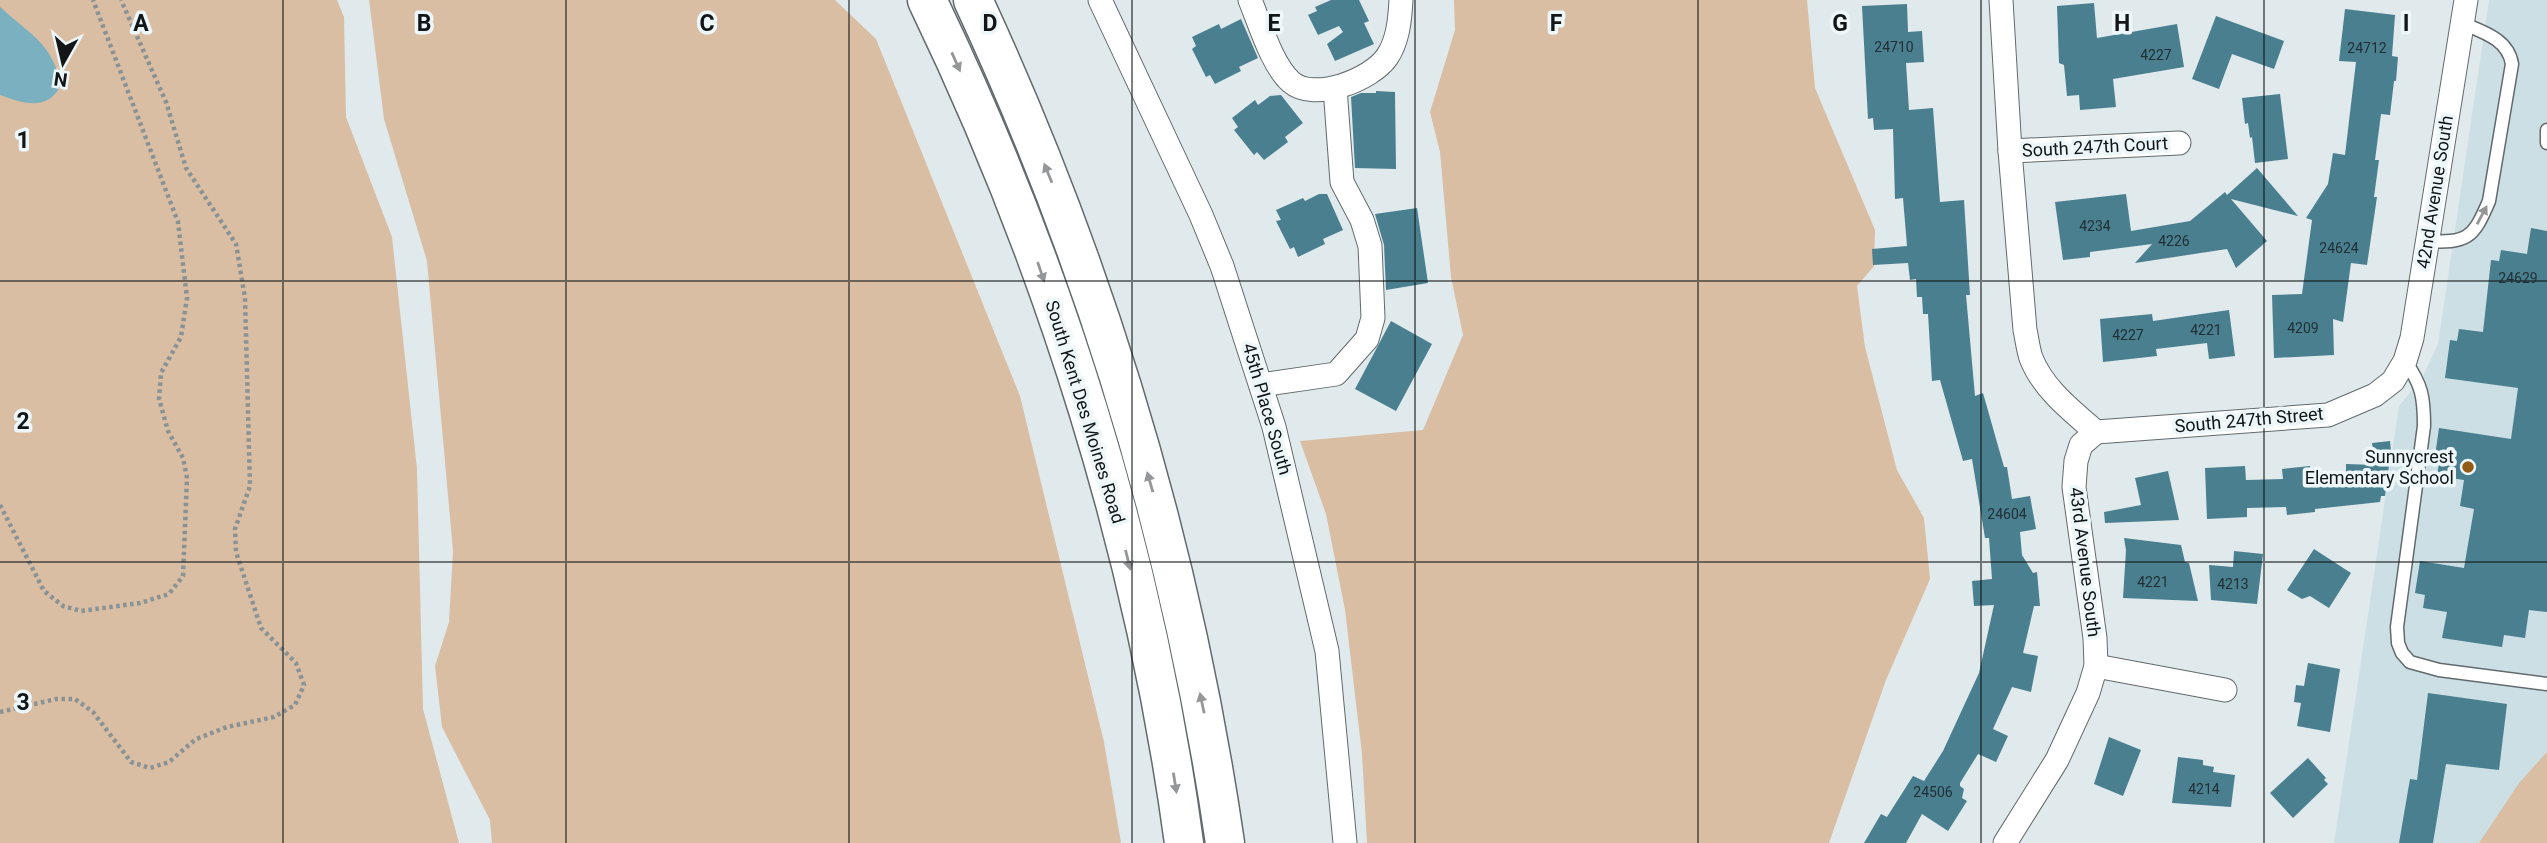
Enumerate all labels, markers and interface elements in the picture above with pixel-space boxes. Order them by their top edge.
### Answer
text: A [133,10,149,37]
text: B [417,10,431,37]
text: C [699,10,715,37]
text: D [983,10,997,37]
text: E [1268,10,1281,37]
text: F [1550,10,1563,37]
text: G [1832,10,1848,37]
text: H [2114,10,2130,37]
text: I [2403,10,2409,37]
north arrow [28,28,98,98]
house number: 24710 [1874,39,1914,55]
house number: 24712 [2347,40,2387,56]
house number: 4227 [2140,47,2172,63]
one-way arrow [951,51,962,72]
text: N [52,67,69,92]
street label: 42nd Avenue South [2412,114,2457,270]
text: 1 [16,127,30,154]
street label: South 247th Court [2021,132,2169,161]
one-way arrow [1042,163,1054,183]
one-way arrow [2476,205,2488,225]
house number: 4234 [2079,218,2111,234]
house number: 4226 [2158,233,2190,249]
house number: 24624 [2319,240,2359,256]
one-way arrow [1036,262,1047,283]
house number: 24629 [2498,270,2538,286]
street label: South Kent Des Moines Road [1042,298,1129,526]
house number: 4209 [2287,320,2319,336]
house number: 4221 [2190,322,2222,338]
house number: 4227 [2112,327,2144,343]
street label: 45th Place South [1239,341,1296,477]
street label: South 247th Street [2174,403,2324,436]
text: 2 [16,408,30,435]
place label: Sunnycrest Elementary School [2305,446,2454,488]
marker: Sunnycrest Elementary School [2460,459,2476,475]
one-way arrow [1144,471,1155,493]
street label: 43rd Avenue South [2066,486,2105,638]
house number: 24604 [1987,506,2027,522]
one-way arrow [1124,550,1134,571]
house number: 4221 [2137,574,2169,590]
house number: 4213 [2217,576,2249,592]
text: 3 [16,689,30,716]
one-way arrow [1196,692,1207,714]
one-way arrow [1170,772,1181,794]
house number: 4214 [2188,781,2220,797]
house number: 24506 [1913,784,1953,800]

